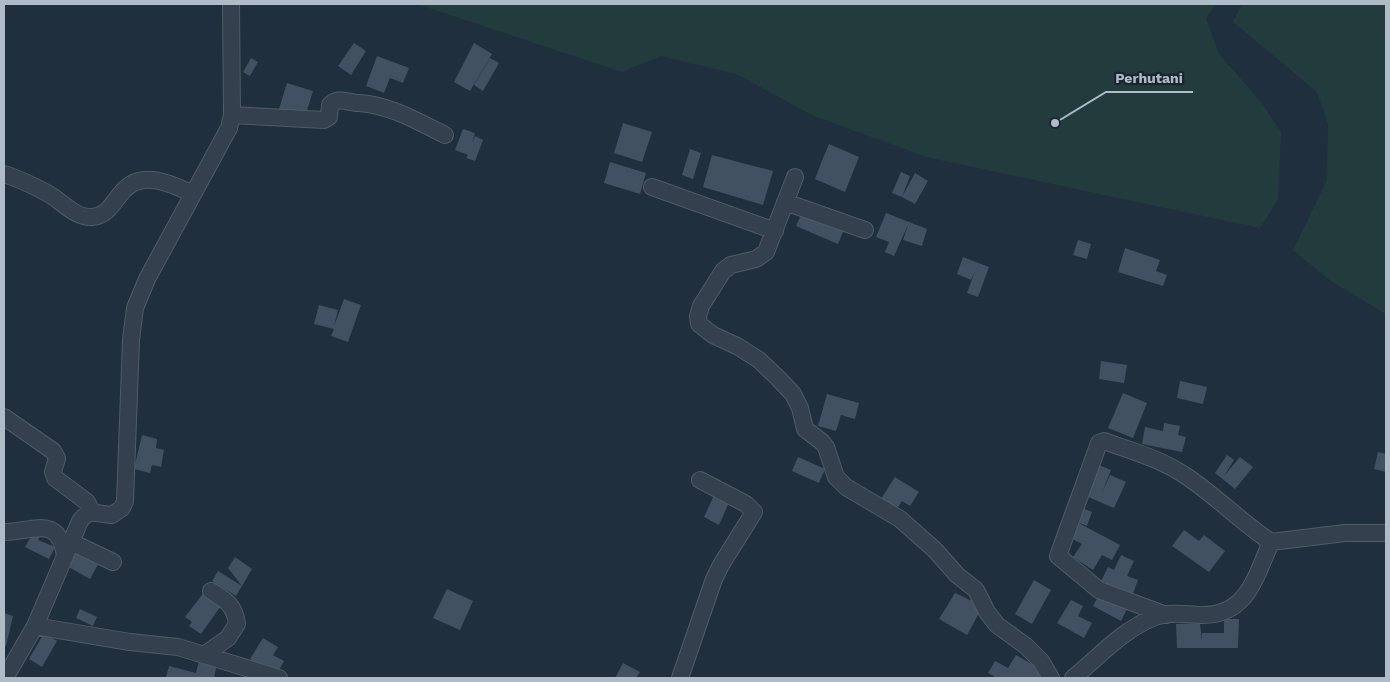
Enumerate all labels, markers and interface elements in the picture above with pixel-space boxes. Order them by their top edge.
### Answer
callout: Perhutani [1106,63,1193,92]
text: Perhutani [1115,70,1183,86]

